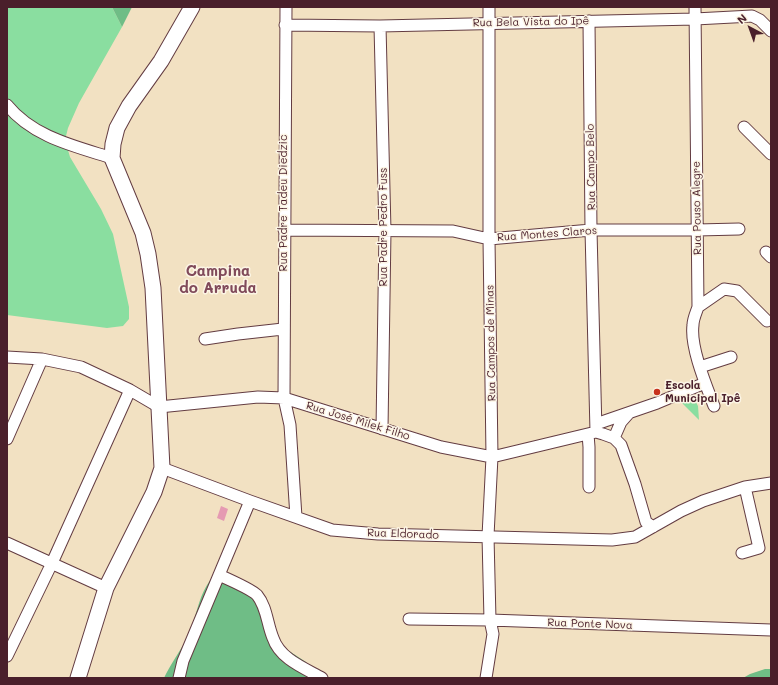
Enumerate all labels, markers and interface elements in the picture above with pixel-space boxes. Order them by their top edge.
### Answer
north arrow [730,8,770,48]
text: N [734,10,750,27]
street label: Rua Bela Vista do Ipê [473,14,589,30]
street label: Rua Campo Belo [584,124,598,210]
street label: Rua Padre Tadeu Diedzic [277,135,291,271]
street label: Rua Pouso Alegre [690,161,704,255]
street label: Rua Padre Pedro Fuss [377,168,391,286]
street label: Rua Montes Claros [497,224,597,244]
district label: Campina do Arruda [179,262,257,297]
street label: Rua Campos de Minas [483,284,499,402]
place label: Escola Municipal Ipê [665,379,740,405]
marker: Escola Municipal Ipê [652,387,662,397]
street label: Rua José Milek Filho [305,399,411,443]
street label: Rua Eldorado [367,526,439,542]
street label: Rua Ponte Nova [547,616,633,632]

